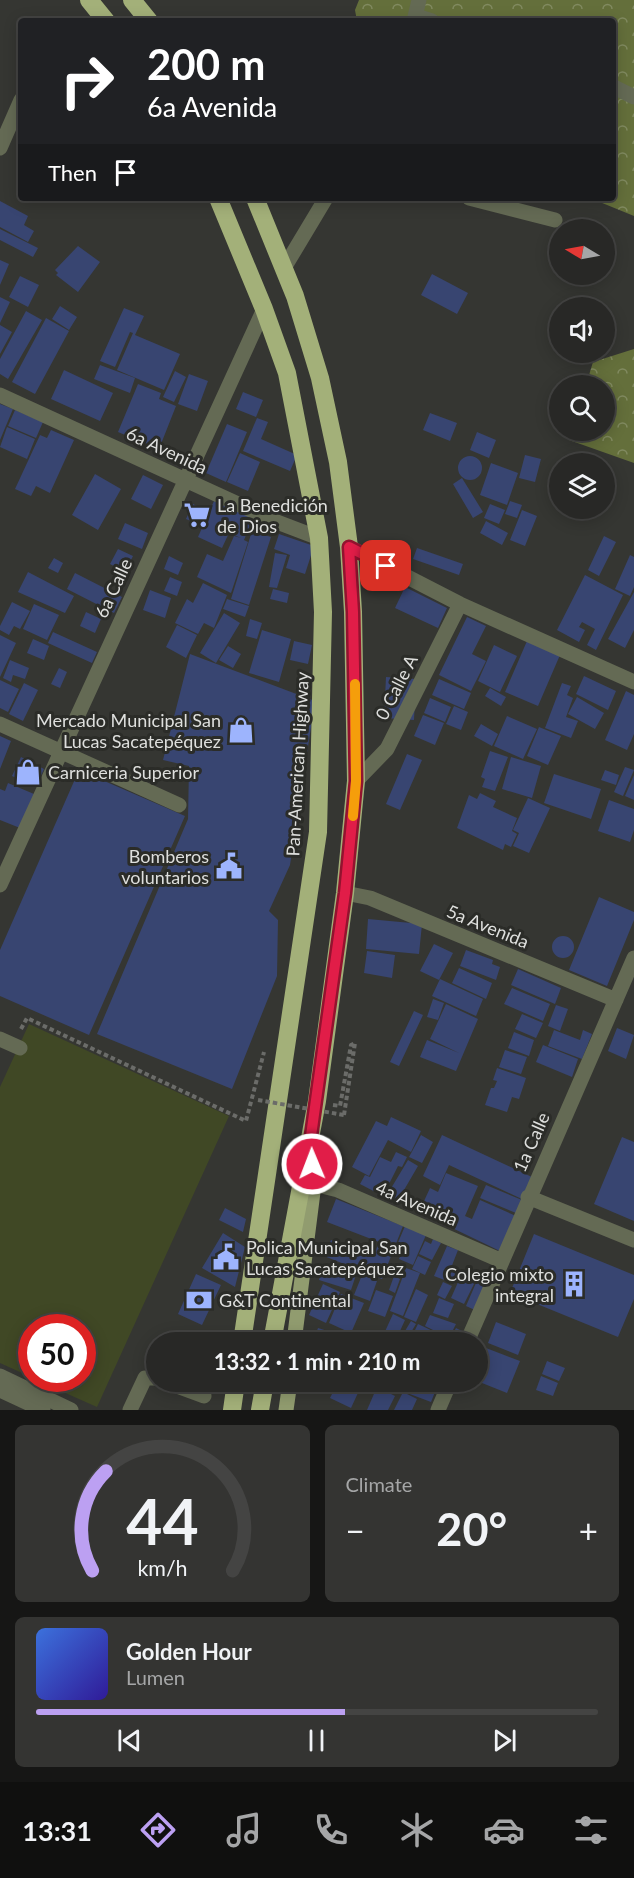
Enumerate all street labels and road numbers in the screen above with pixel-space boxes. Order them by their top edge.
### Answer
street label: 6a Avenida [123,422,211,478]
street label: 6a Calle [90,555,136,621]
street label: 0 Calle A [370,650,422,723]
street label: Pan-American Highway [281,670,313,857]
street label: 5a Avenida [444,900,532,952]
street label: 1a Calle [508,1109,554,1175]
street label: 4a Avenida [373,1176,461,1230]

